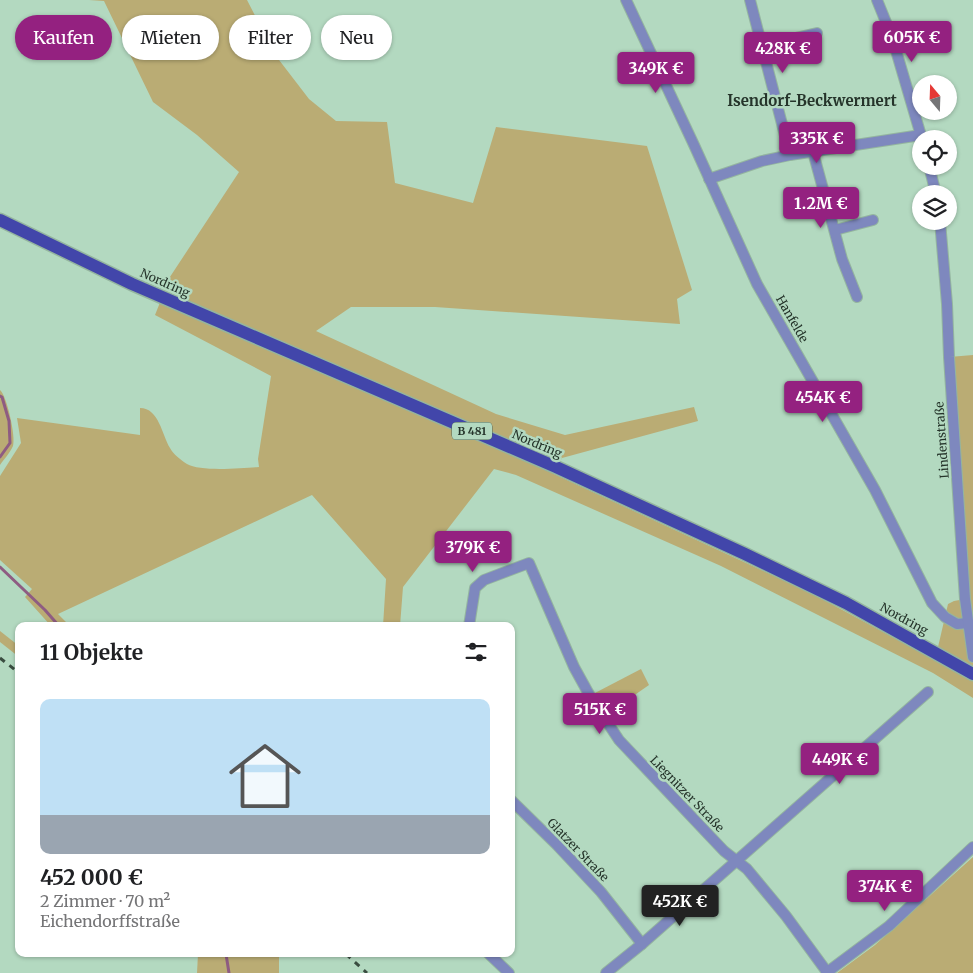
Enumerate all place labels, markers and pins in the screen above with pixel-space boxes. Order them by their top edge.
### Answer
pin: 605K € [871,20,953,63]
pin: 428K € [742,32,824,74]
pin: 349K € [615,52,697,94]
pin: 335K € [776,121,858,164]
pin: 1.2M € [780,186,862,229]
pin: 454K € [782,380,864,423]
pin: 379K € [432,530,514,573]
pin: 515K € [559,692,641,735]
pin: 449K € [799,742,881,785]
pin: 374K € [844,870,926,912]
pin: 452K € [639,884,721,927]

